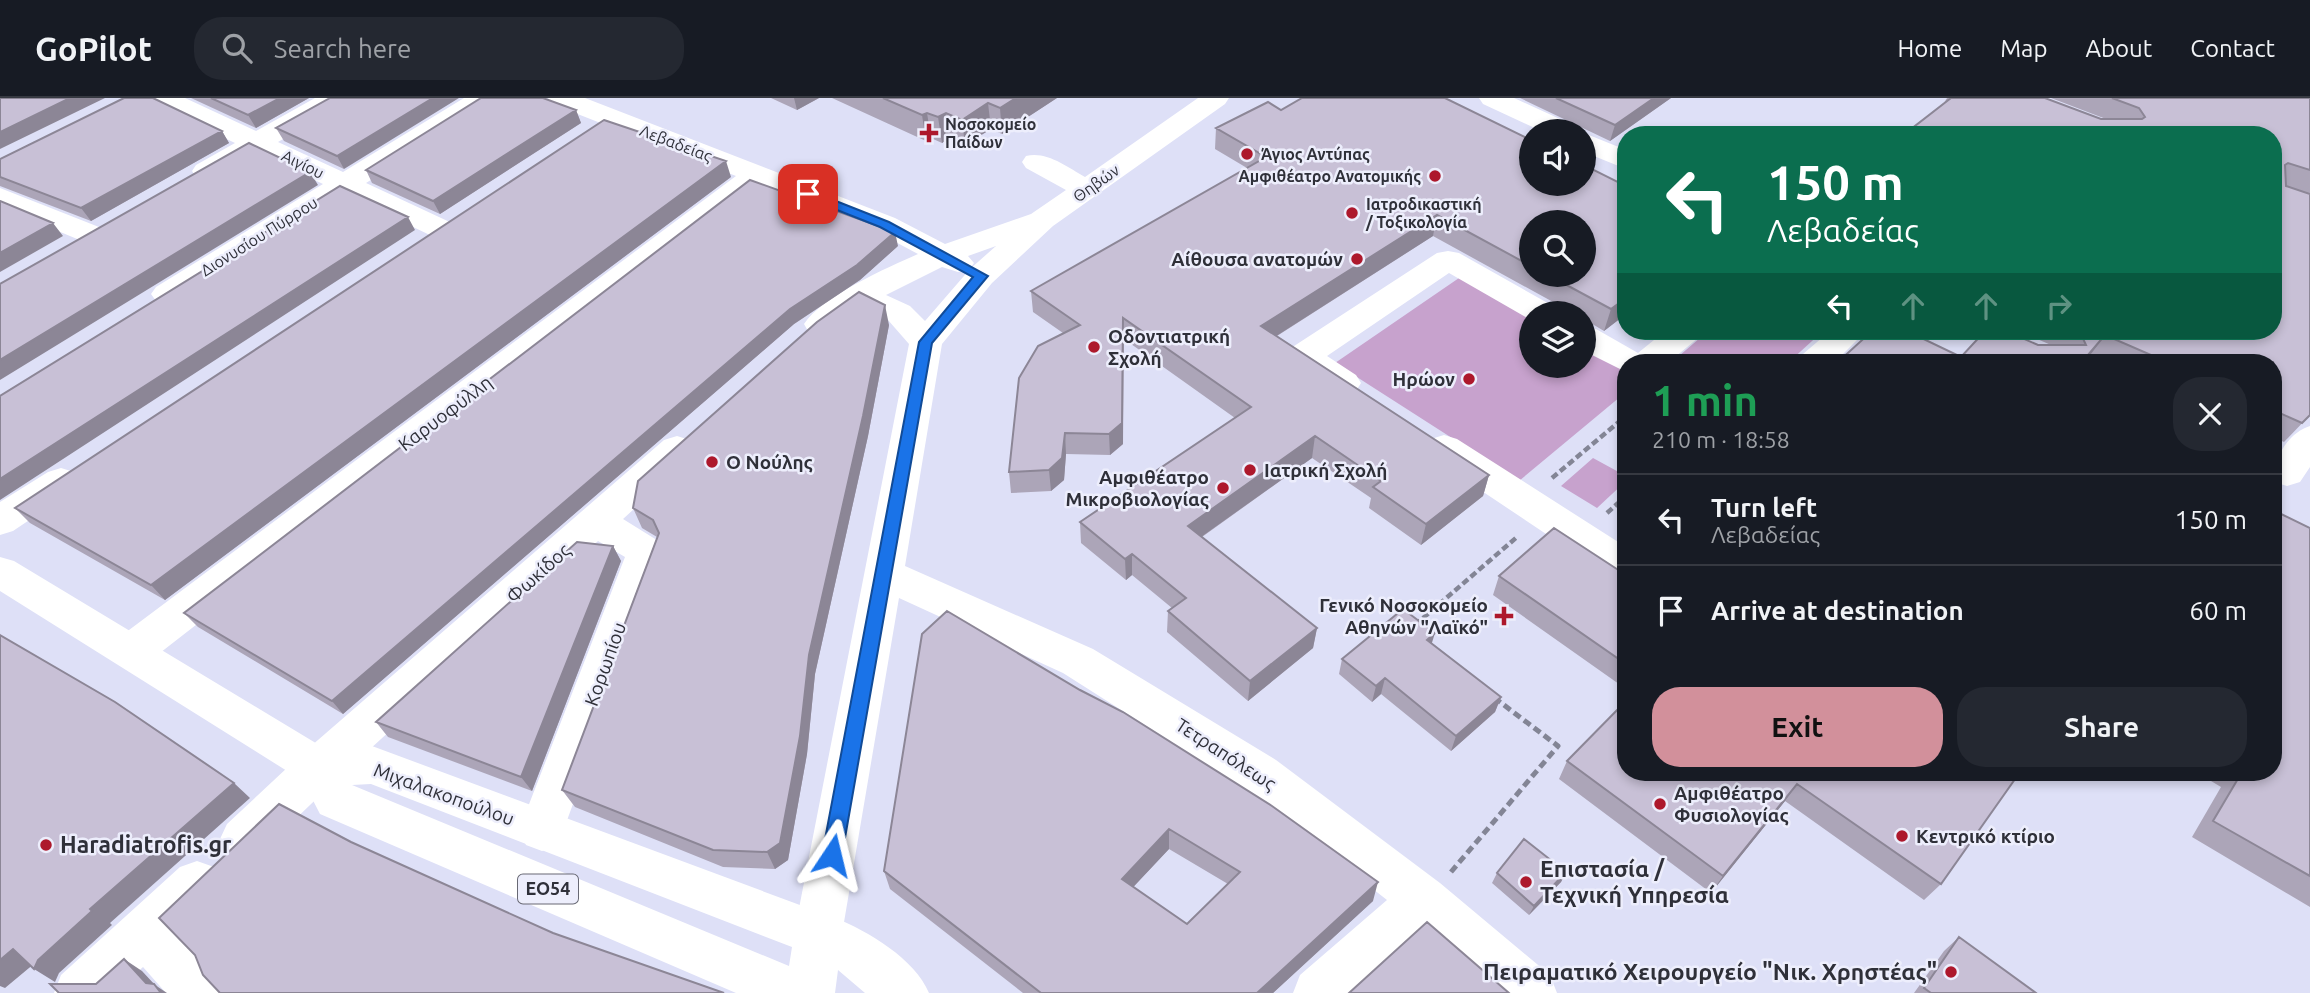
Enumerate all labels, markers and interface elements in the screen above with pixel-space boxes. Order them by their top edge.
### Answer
search box [194,17,684,80]
icon: search [218,29,256,67]
text: GoPilot [35,30,152,67]
text: Search here [274,34,411,63]
text: Home [1897,35,1962,62]
text: Map [2000,35,2047,62]
text: About [2085,35,2152,62]
text: Contact [2190,35,2275,62]
place label: Νοσοκομείο Παίδων [945,115,1036,151]
map controls [1519,119,1596,378]
button: sound [1519,119,1596,196]
street label: Λεβαδείας [637,121,715,166]
marker: Νοσοκομείο Παίδων [919,123,939,143]
place label: Άγιος Αντύπας [1261,145,1370,164]
street label: Αιγίου [279,146,327,182]
marker: Άγιος Αντύπας [1239,146,1255,162]
icon: left [1652,154,1743,245]
text: 150 m [1767,154,1904,209]
street label: Θηβών [1069,160,1123,205]
pin [778,164,838,224]
place label: Αμφιθέατρο Ανατομικής [1238,167,1421,186]
marker: Αμφιθέατρο Ανατομικής [1427,168,1443,184]
icon: arrive [789,175,827,213]
street label: Διονυσίου Πύρρου [197,193,321,279]
place label: Ιατροδικαστική / Τοξικολογία [1365,195,1481,232]
marker: Ιατροδικαστική / Τοξικολογία [1344,205,1360,221]
button: search [1519,210,1596,287]
text: Λεβαδείας [1767,212,1919,248]
place label: Αίθουσα ανατομών [1171,248,1343,270]
marker: Αίθουσα ανατομών [1349,251,1365,267]
icon: left [1821,287,1859,325]
icon: ahead [1894,287,1932,325]
icon: ahead [1967,287,2005,325]
icon: right [2040,287,2078,325]
button: layers [1519,301,1596,378]
place label: Οδοντιατρική Σχολή [1108,325,1230,369]
marker: Οδοντιατρική Σχολή [1086,339,1102,355]
place label: Ηρώον [1393,368,1455,390]
street label: Καρυοφύλλη [394,371,496,455]
marker: Ηρώον [1461,371,1477,387]
text: 1 min [1652,377,1758,424]
button: close [2173,377,2247,451]
text: 210 m · 18:58 [1652,427,1790,452]
place label: Ο Νούλης [726,451,813,473]
marker: Ο Νούλης [704,454,720,470]
place label: Ιατρική Σχολή [1264,459,1387,481]
marker: Ιατρική Σχολή [1242,462,1258,478]
place label: Αμφιθέατρο Μικροβιολογίας [1065,466,1209,510]
marker: Αμφιθέατρο Μικροβιολογίας [1215,480,1231,496]
text: Turn left [1711,493,1817,522]
icon: left [1652,501,1690,539]
text: 150 m [2175,505,2247,534]
text: Λεβαδείας [1711,522,1820,547]
street label: Φωκίδος [502,539,575,607]
icon: arrive [1652,592,1690,630]
place label: Γενικό Νοσοκομείο Αθηνών "Λαϊκό" [1319,594,1488,638]
text: Arrive at destination [1711,596,1964,625]
text: 60 m [2189,596,2247,625]
marker: Γενικό Νοσοκομείο Αθηνών "Λαϊκό" [1494,606,1514,626]
street label: Κορωπίου [580,619,630,709]
button: Exit [1652,687,1943,767]
button: Share [1957,687,2247,767]
street label: Τετραπόλεως [1172,713,1281,795]
street label: Μιχαλακοπούλου [371,758,517,830]
place label: Αμφιθέατρο Φυσιολογίας [1674,782,1789,826]
marker: Αμφιθέατρο Φυσιολογίας [1652,796,1668,812]
position arrow [795,818,869,892]
place label: Κεντρικό κτίριο [1916,825,2055,847]
marker: Κεντρικό κτίριο [1894,828,1910,844]
place label: Haradiatrofis.gr [60,832,232,857]
marker: Haradiatrofis.gr [38,837,54,853]
place label: Επιστασία / Τεχνική Υπηρεσία [1540,856,1729,907]
road number: ΕΟ54 [518,874,578,904]
marker: Επιστασία / Τεχνική Υπηρεσία [1518,874,1534,890]
place label: Πειραματικό Χειρουργείο "Νικ. Χρηστέας" [1483,959,1937,985]
marker: Πειραματικό Χειρουργείο "Νικ. Χρηστέας" [1943,964,1959,980]

